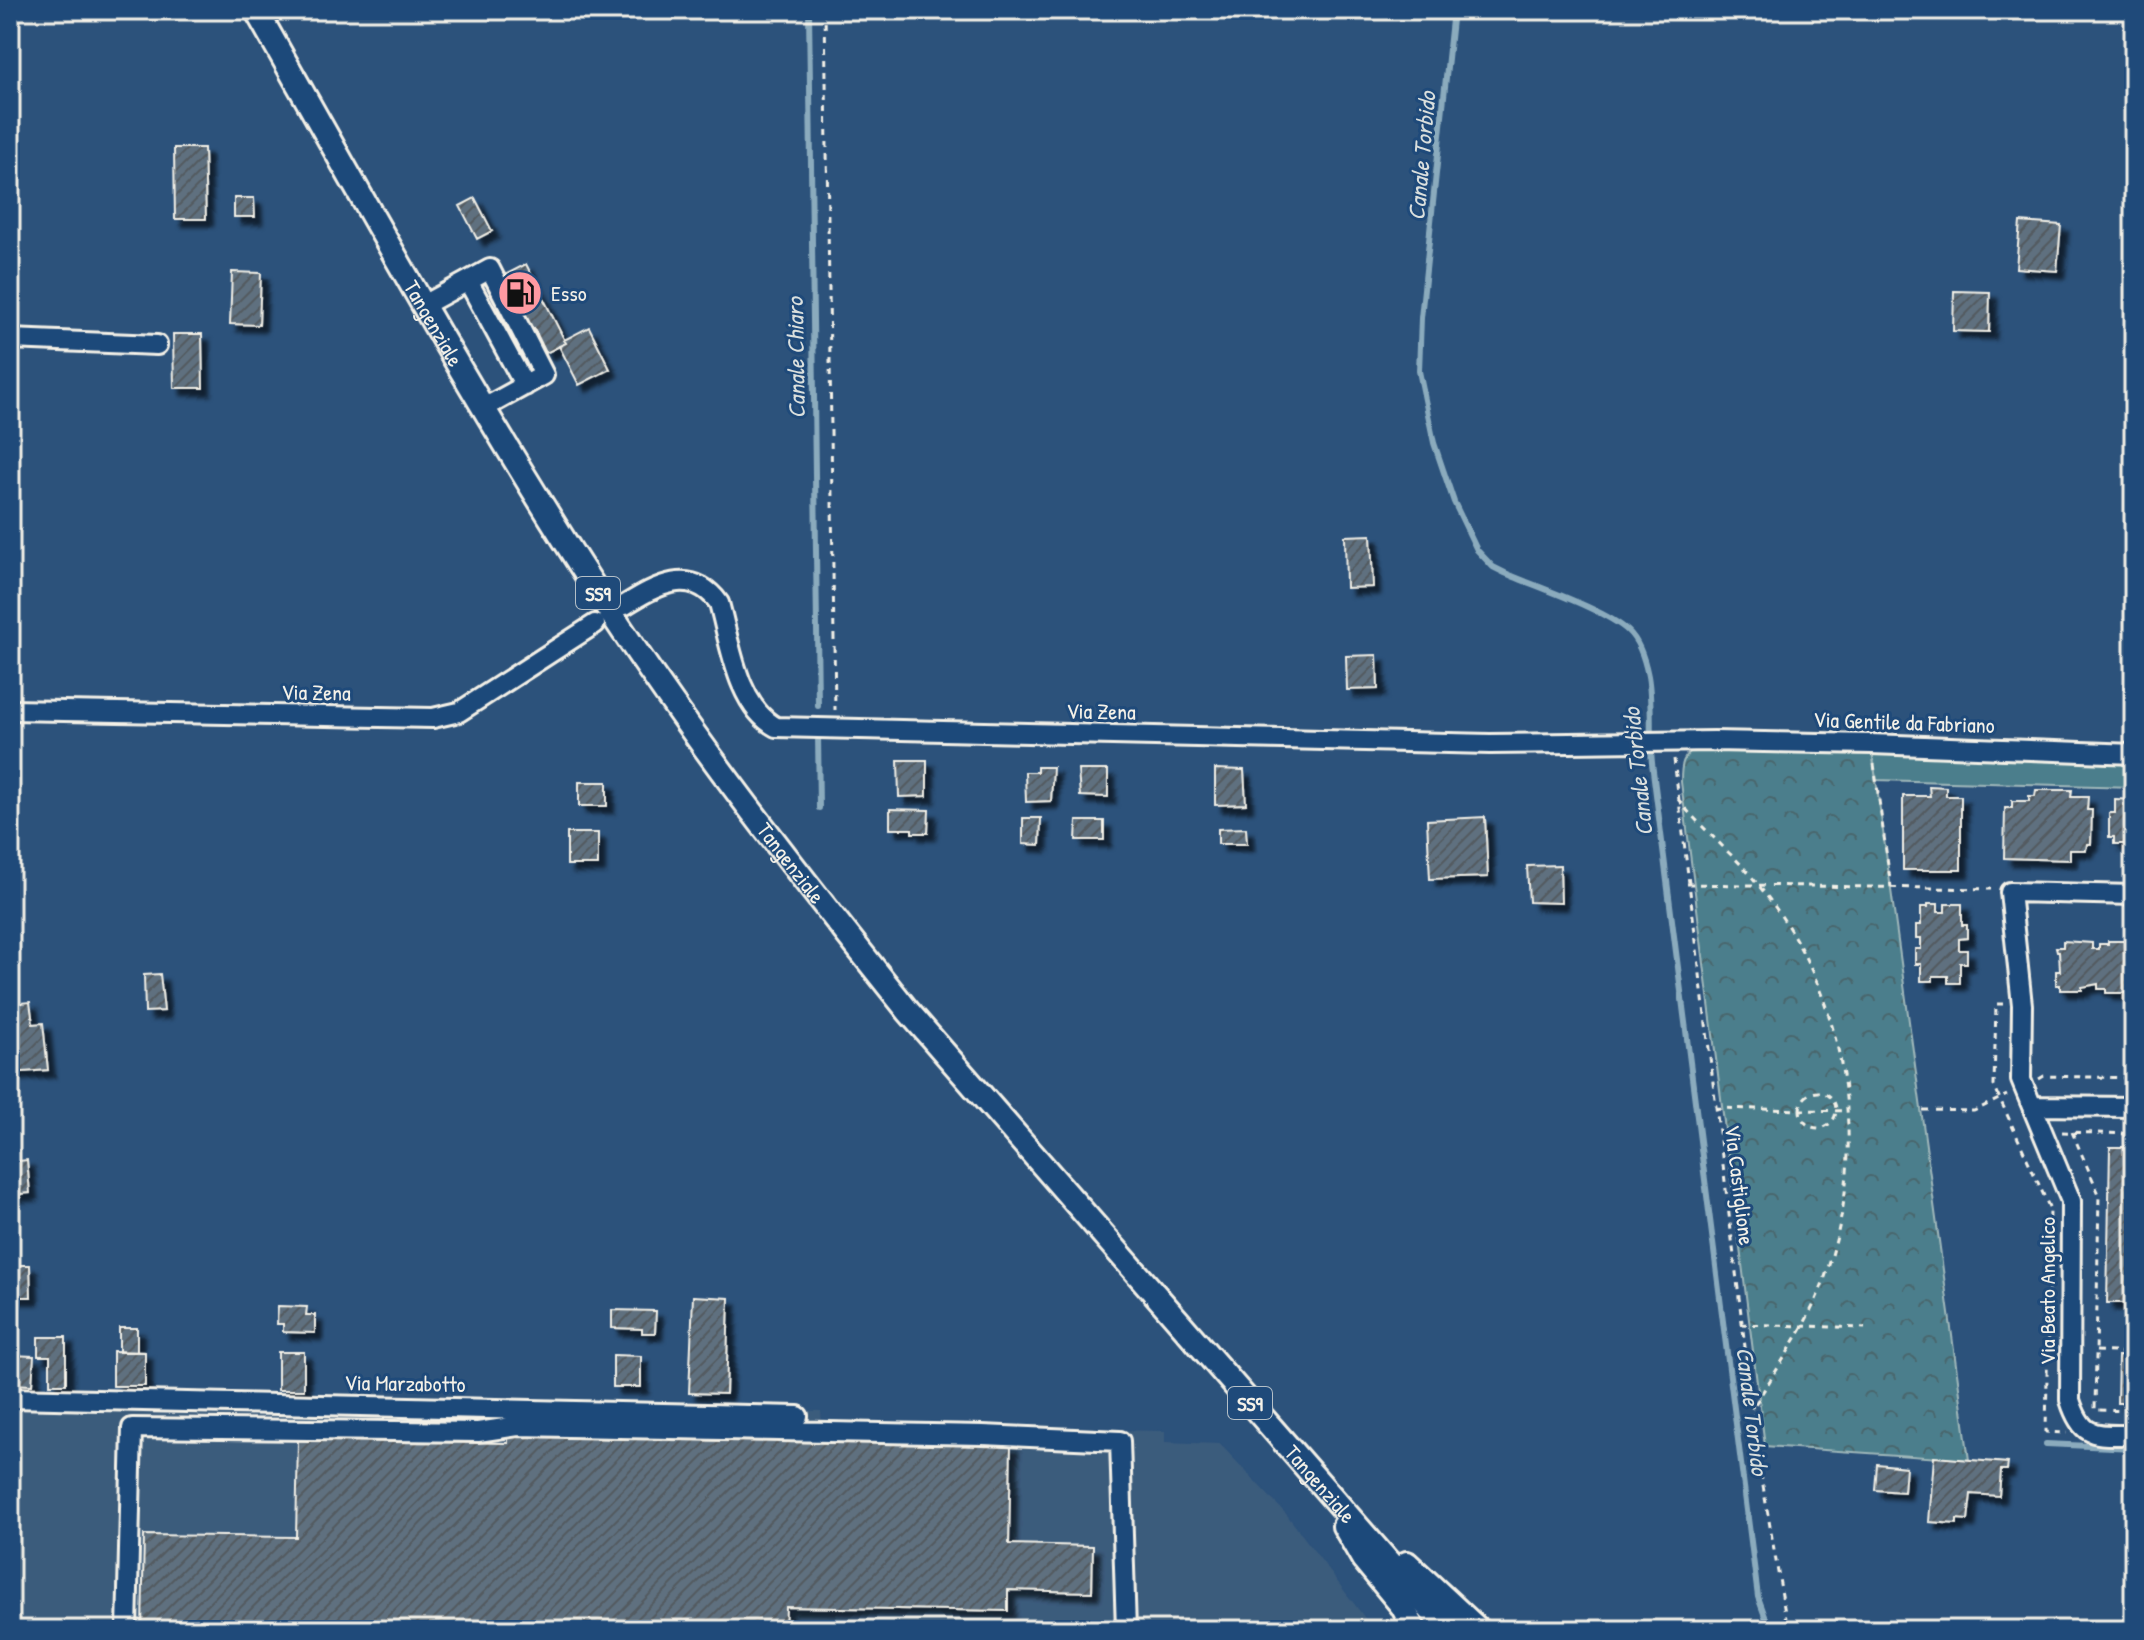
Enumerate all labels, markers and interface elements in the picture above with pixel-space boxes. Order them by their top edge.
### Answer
water label: Canale Torbido [1399,88,1443,222]
fuel station icon: Esso [496,269,544,317]
street label: Tangenziale [397,275,471,372]
place label: Esso [551,278,587,308]
water label: Canale Chiaro [778,295,812,419]
road number: SS9 [576,577,620,609]
street label: Via Zena [281,676,351,708]
street label: Via Zena [1066,695,1136,727]
water label: Canale Torbido [1614,704,1660,838]
street label: Via Gentile da Fabriano [1813,704,1995,740]
street label: Tangenziale [750,816,832,910]
street label: Via Castiglione [1718,1123,1762,1247]
street label: Via Beato Angelico [2032,1217,2062,1365]
water label: Canale Torbido [1729,1345,1777,1479]
street label: Via Marzabotto [344,1367,466,1399]
road number: SS9 [1228,1387,1272,1419]
street label: Tangenziale [1278,1438,1363,1530]

